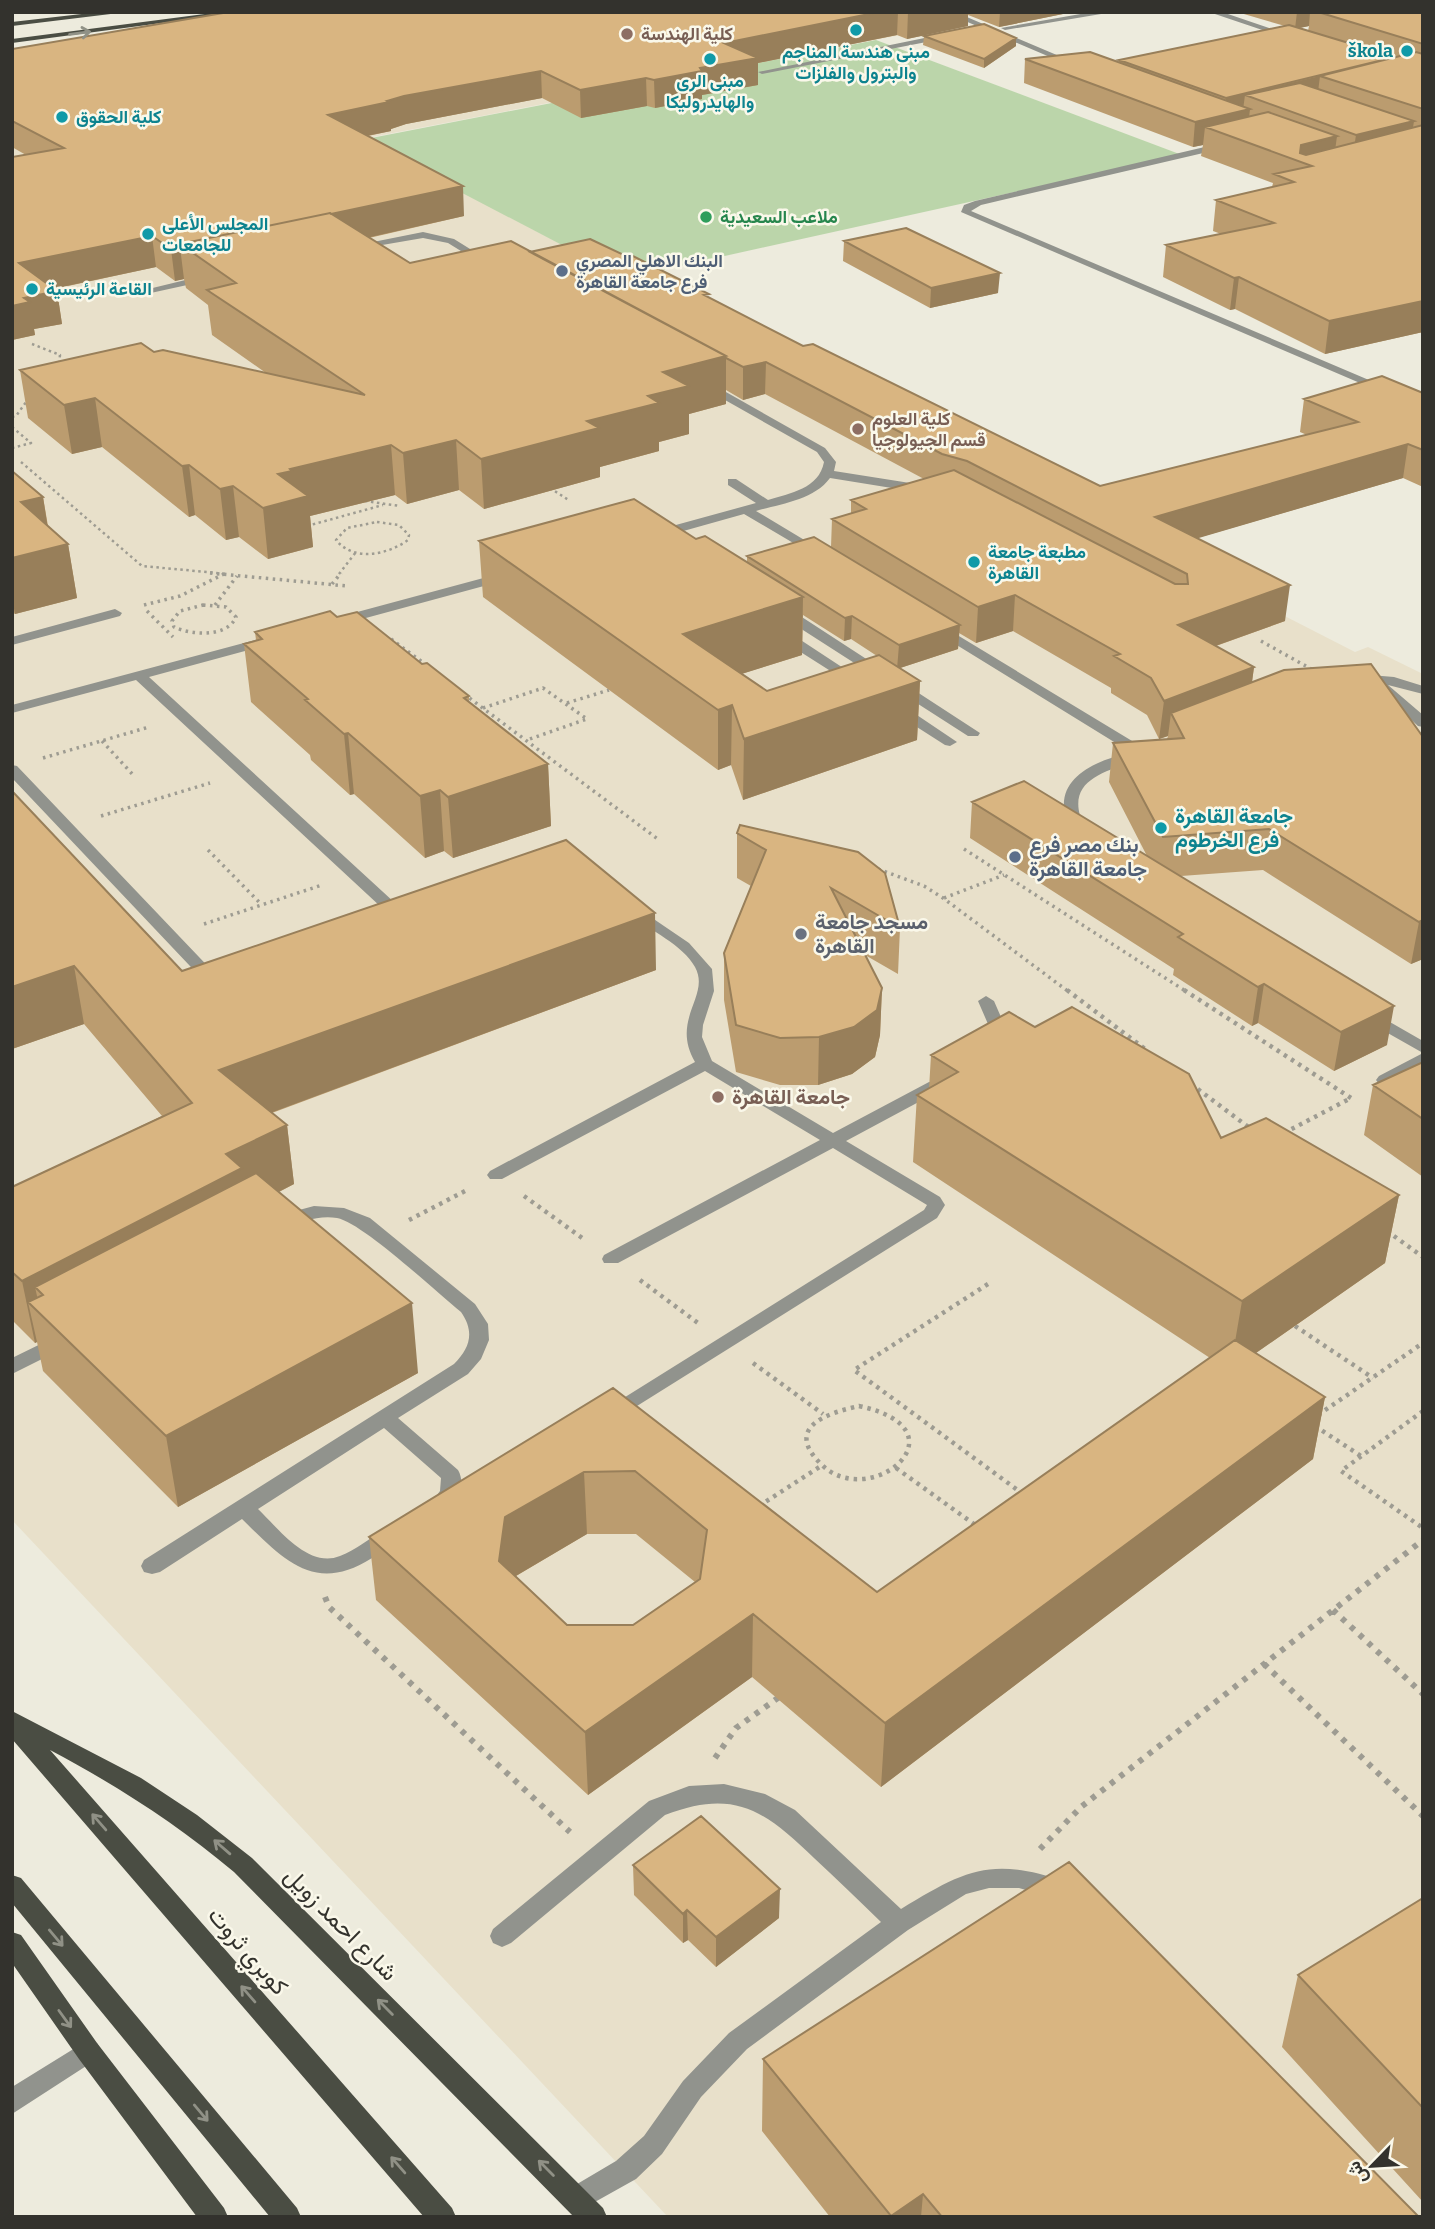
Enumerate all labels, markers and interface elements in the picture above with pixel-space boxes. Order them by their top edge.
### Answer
marker: مبنى هندسة المناجم والبترول والفلزات [848,22,864,38]
place label: كلية الهندسة [641,23,733,45]
marker: كلية الهندسة [619,26,635,42]
one-way arrow [68,27,91,40]
place label: škola [1348,40,1393,62]
place label: مبنى هندسة المناجم والبترول والفلزات [782,41,930,84]
marker: škola [1399,43,1415,59]
marker: مبنى الرى والهايدروليكا [702,51,718,67]
place label: مبنى الرى والهايدروليكا [666,70,754,113]
place label: كلية الحقوق [76,106,161,128]
marker: كلية الحقوق [54,109,70,125]
place label: ملاعب السعيدية [720,206,838,228]
marker: ملاعب السعيدية [698,209,714,225]
place label: المجلس الأعلى للجامعات [162,213,269,256]
marker: المجلس الأعلى للجامعات [140,226,156,242]
place label: البنك الاهلي المصري فرع جامعة القاهرة [576,250,723,294]
marker: البنك الاهلي المصري فرع جامعة القاهرة [554,263,570,279]
place label: القاعة الرئيسية [46,278,152,300]
marker: القاعة الرئيسية [24,281,40,297]
place label: كلية العلوم قسم الجيولوجيا [872,408,986,452]
marker: كلية العلوم قسم الجيولوجيا [850,421,866,437]
place label: مطبعة جامعة القاهرة [988,541,1086,584]
marker: مطبعة جامعة القاهرة [966,554,982,570]
place label: جامعة القاهرة فرع الخرطوم [1175,803,1293,854]
marker: جامعة القاهرة فرع الخرطوم [1153,820,1169,836]
place label: بنك مصر فرع جامعة القاهرة [1029,832,1147,882]
marker: بنك مصر فرع جامعة القاهرة [1007,849,1023,865]
place label: مسجد جامعة القاهرة [815,909,928,959]
marker: مسجد جامعة القاهرة [793,926,809,942]
place label: جامعة القاهرة [732,1084,850,1110]
marker: جامعة القاهرة [710,1089,726,1105]
one-way arrow [91,1813,107,1831]
one-way arrow [214,1839,232,1855]
street label: شارع احمد زويل [277,1861,404,1988]
street label: كوبري ثروت [198,1901,294,2004]
one-way arrow [48,1929,64,1947]
one-way arrow [240,1985,256,2003]
one-way arrow [376,1999,393,2016]
one-way arrow [58,2009,72,2028]
one-way arrow [193,2104,209,2122]
north arrow [1337,2131,1407,2201]
one-way arrow [389,2157,406,2174]
text: ش [1342,2158,1372,2188]
one-way arrow [537,2159,554,2176]

